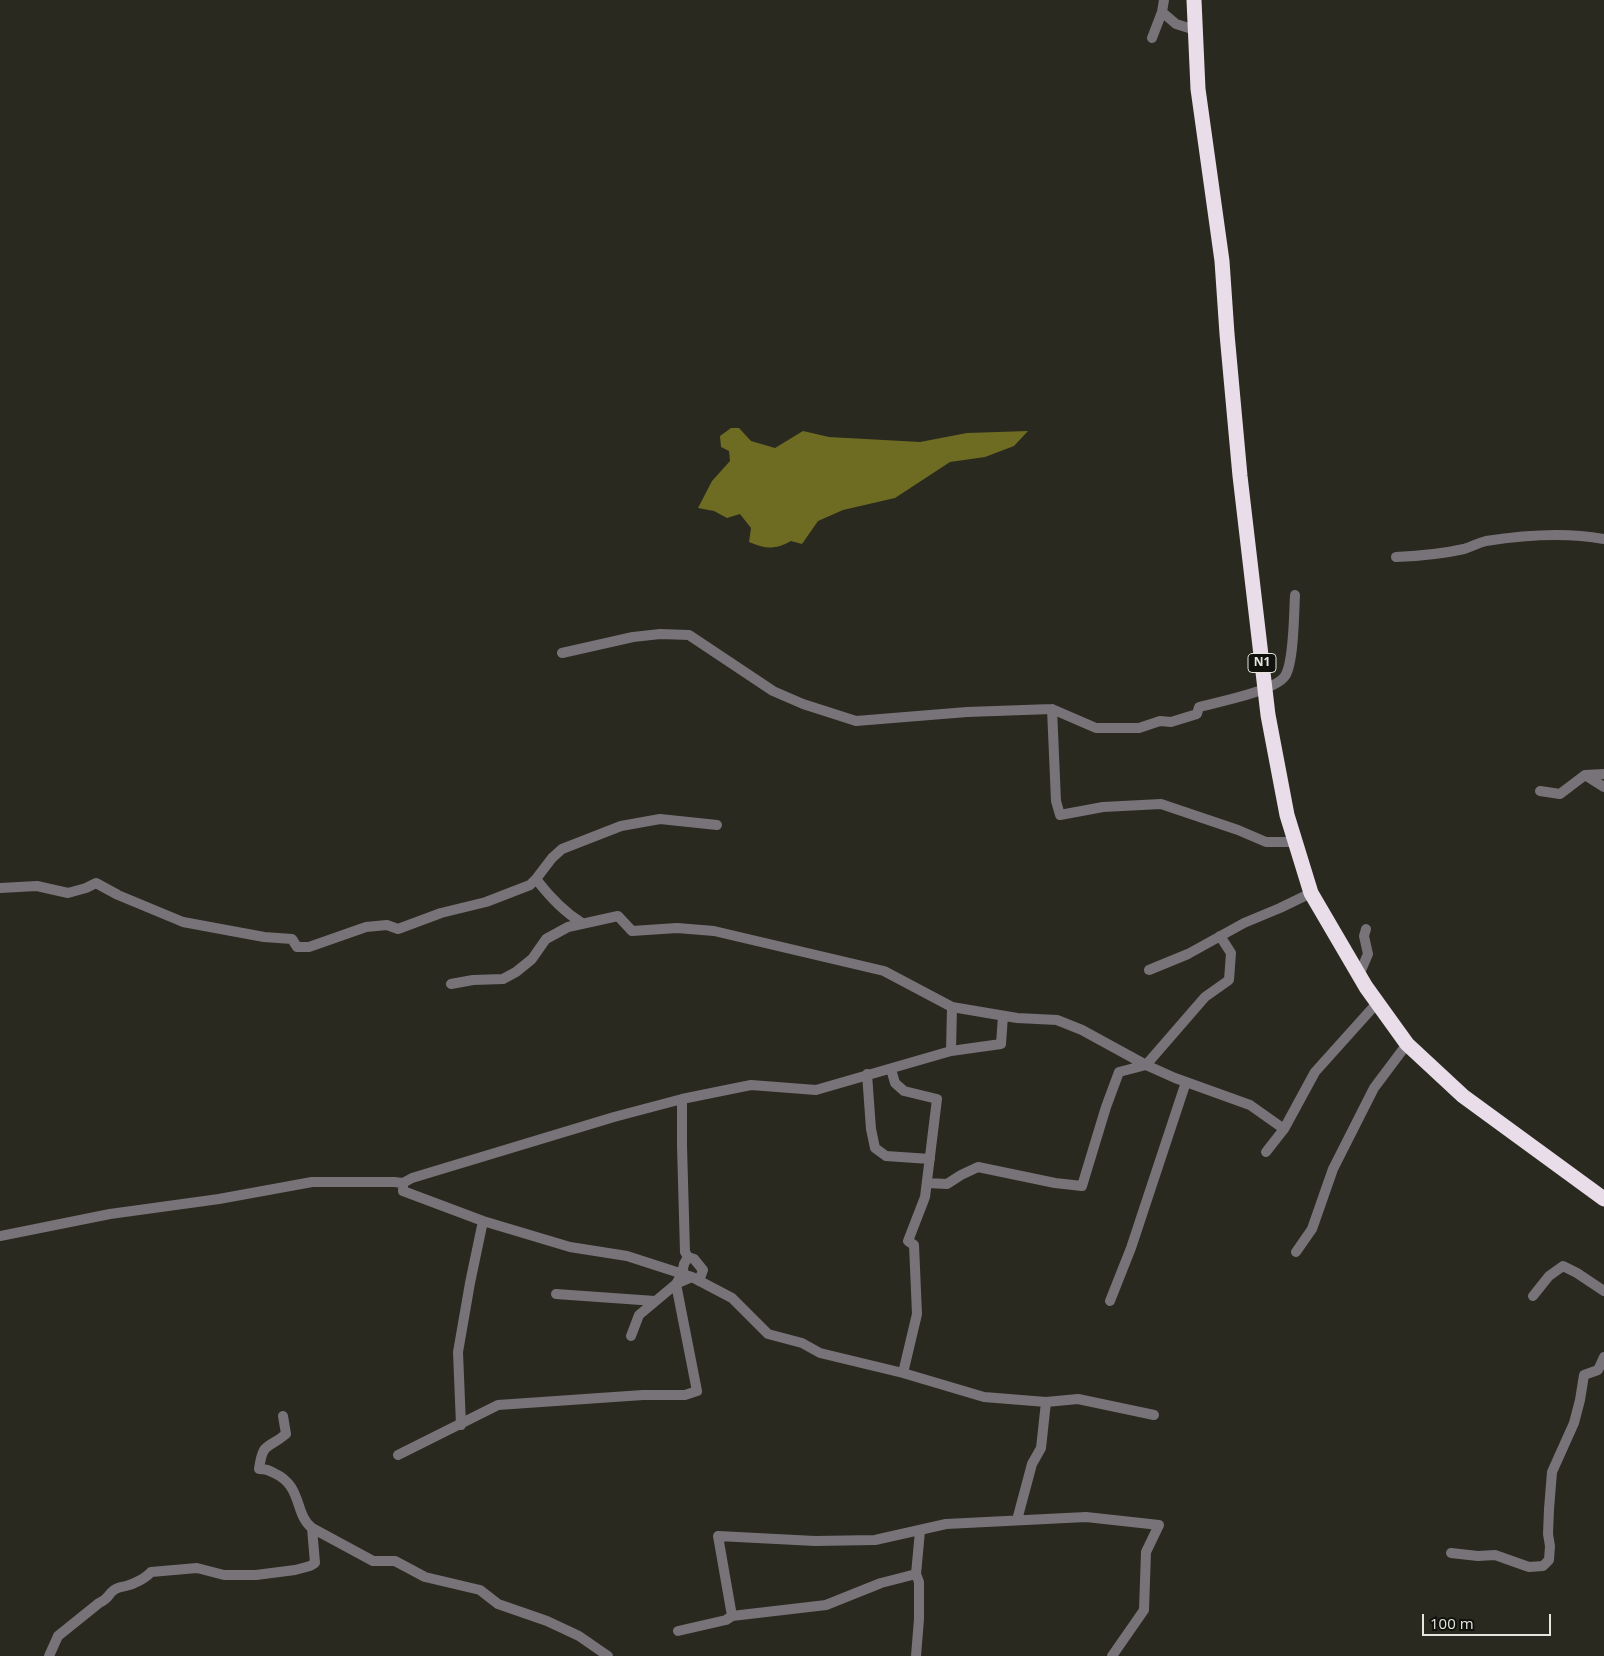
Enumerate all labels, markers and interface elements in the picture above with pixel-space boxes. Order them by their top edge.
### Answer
road number: N1 [1248,654,1276,672]
scale bar [1424,1604,1553,1636]
text: 100 m [1430,1613,1474,1633]

